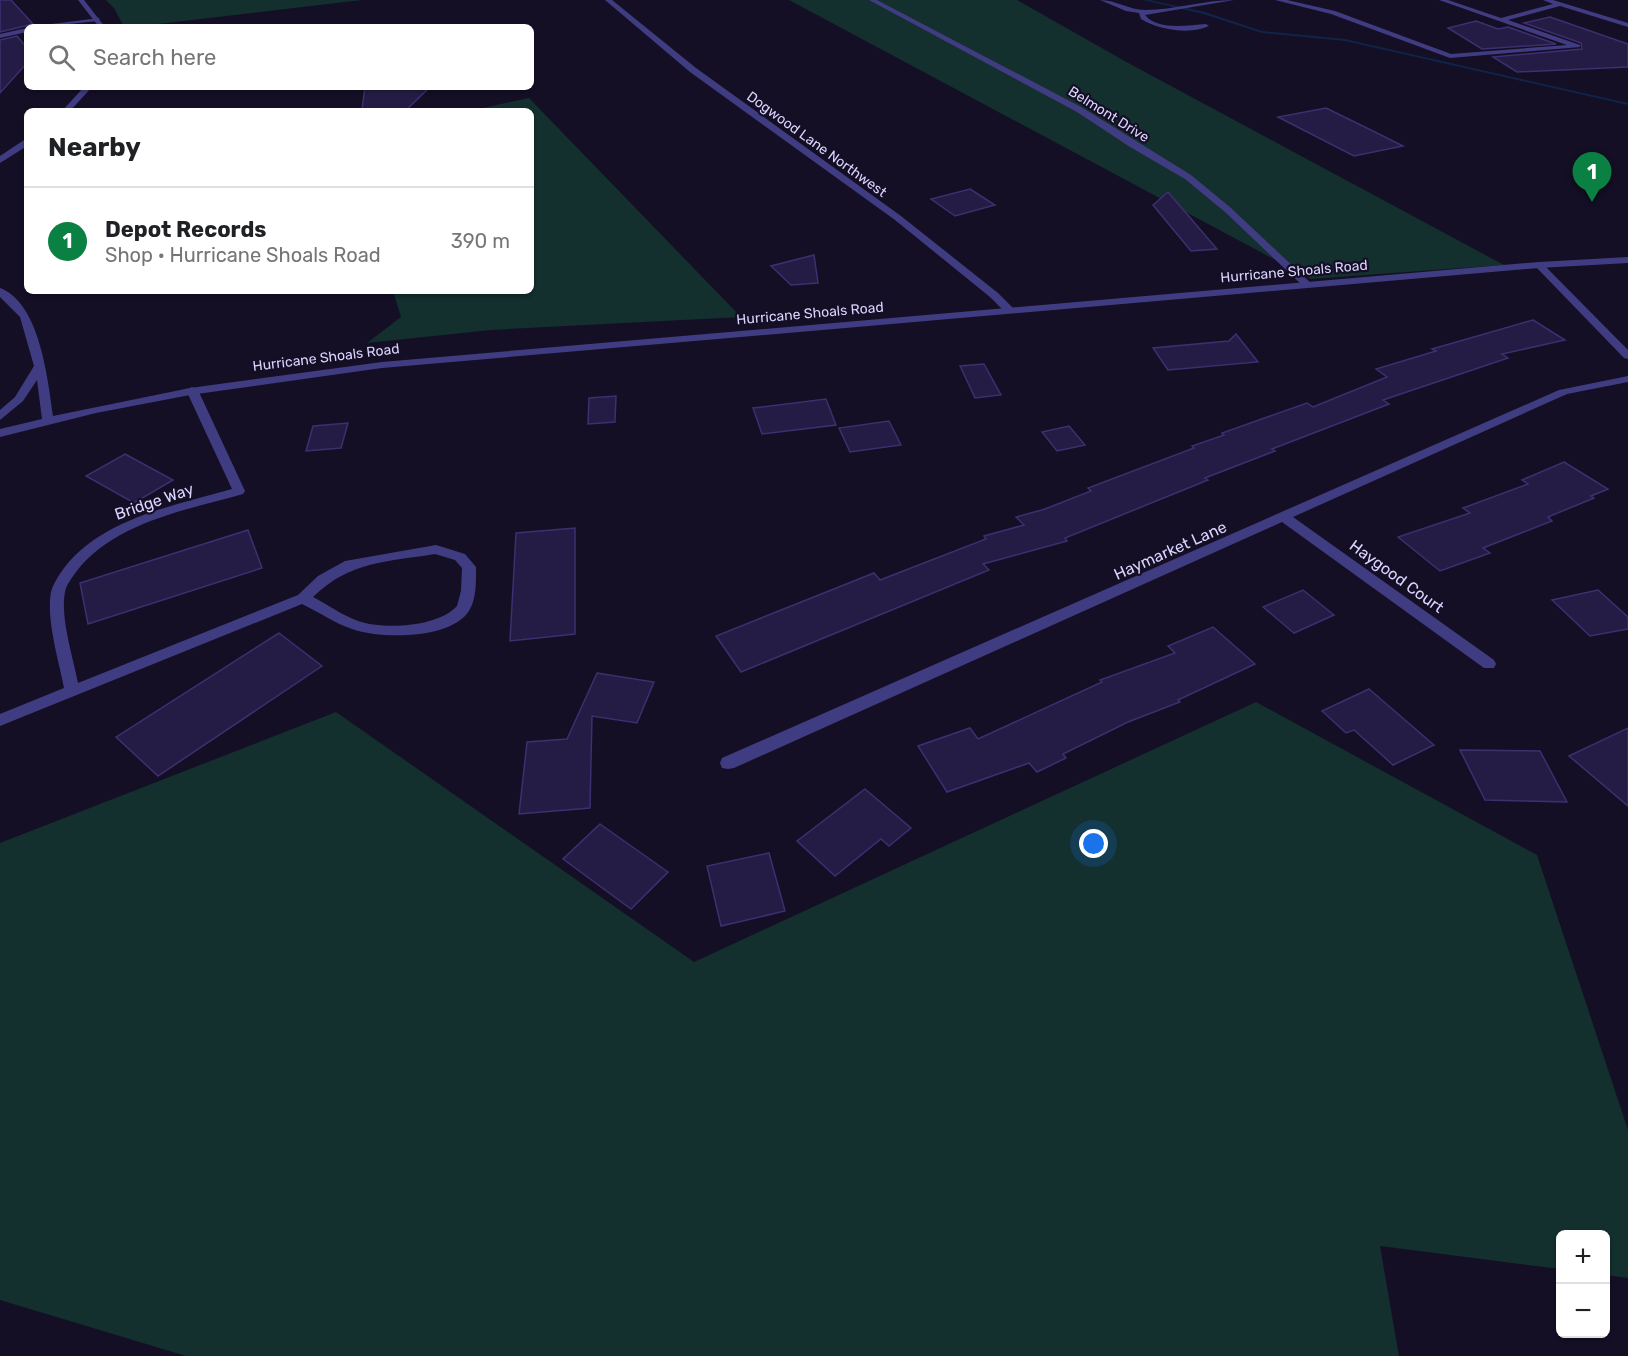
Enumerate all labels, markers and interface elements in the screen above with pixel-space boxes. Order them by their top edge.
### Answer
search box [24,24,534,90]
icon: search [45,41,78,74]
text: Search here [93,44,216,71]
street label: Belmont Drive [1065,83,1152,146]
street label: Dogwood Lane Northwest [743,88,890,201]
text: Nearby [48,132,141,163]
pin: 1 [1572,152,1612,202]
text: Depot Records [105,216,267,243]
text: 1 [63,229,72,253]
text: 390 m [451,229,510,253]
text: Shop · Hurricane Shoals Road [105,243,381,267]
street label: Hurricane Shoals Road [1220,257,1368,286]
street label: Hurricane Shoals Road [736,299,884,328]
street label: Hurricane Shoals Road [252,340,400,375]
street label: Bridge Way [112,479,196,524]
street label: Haymarket Lane [1111,517,1230,584]
street label: Haygood Court [1346,536,1448,617]
your location [1079,829,1108,858]
map controls [1556,1230,1610,1338]
button: + [1556,1230,1610,1284]
button: − [1556,1284,1610,1338]

